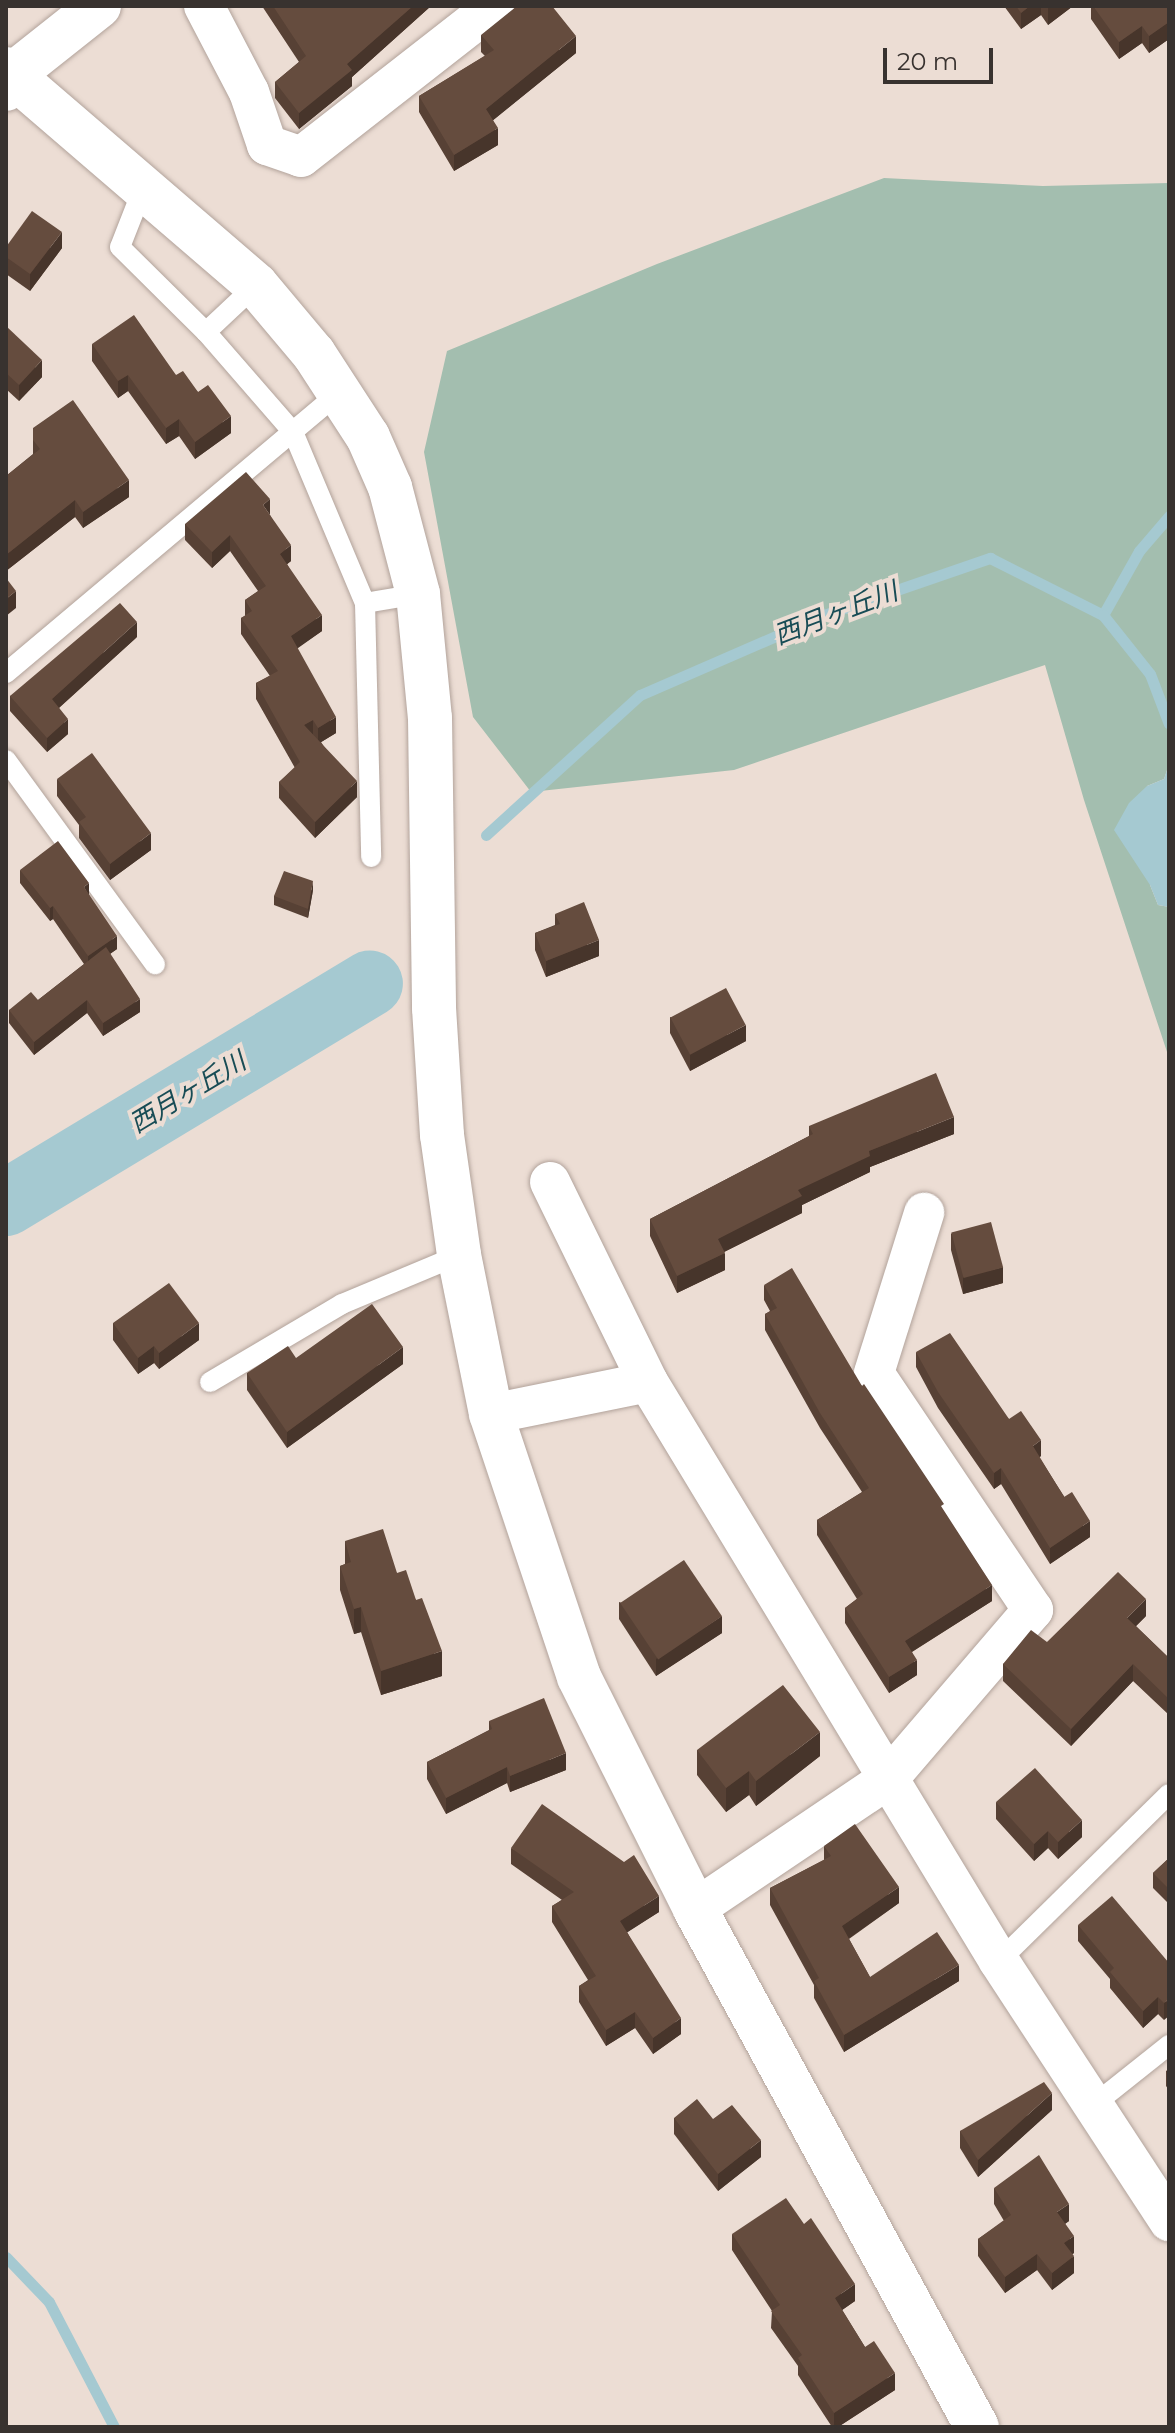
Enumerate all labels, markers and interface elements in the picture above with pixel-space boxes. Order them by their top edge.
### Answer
scale bar [887,32,997,82]
text: 20 m [897,47,958,76]
water label: 西月ヶ丘川 [770,576,902,652]
water label: 西月ヶ丘川 [124,1046,252,1140]

